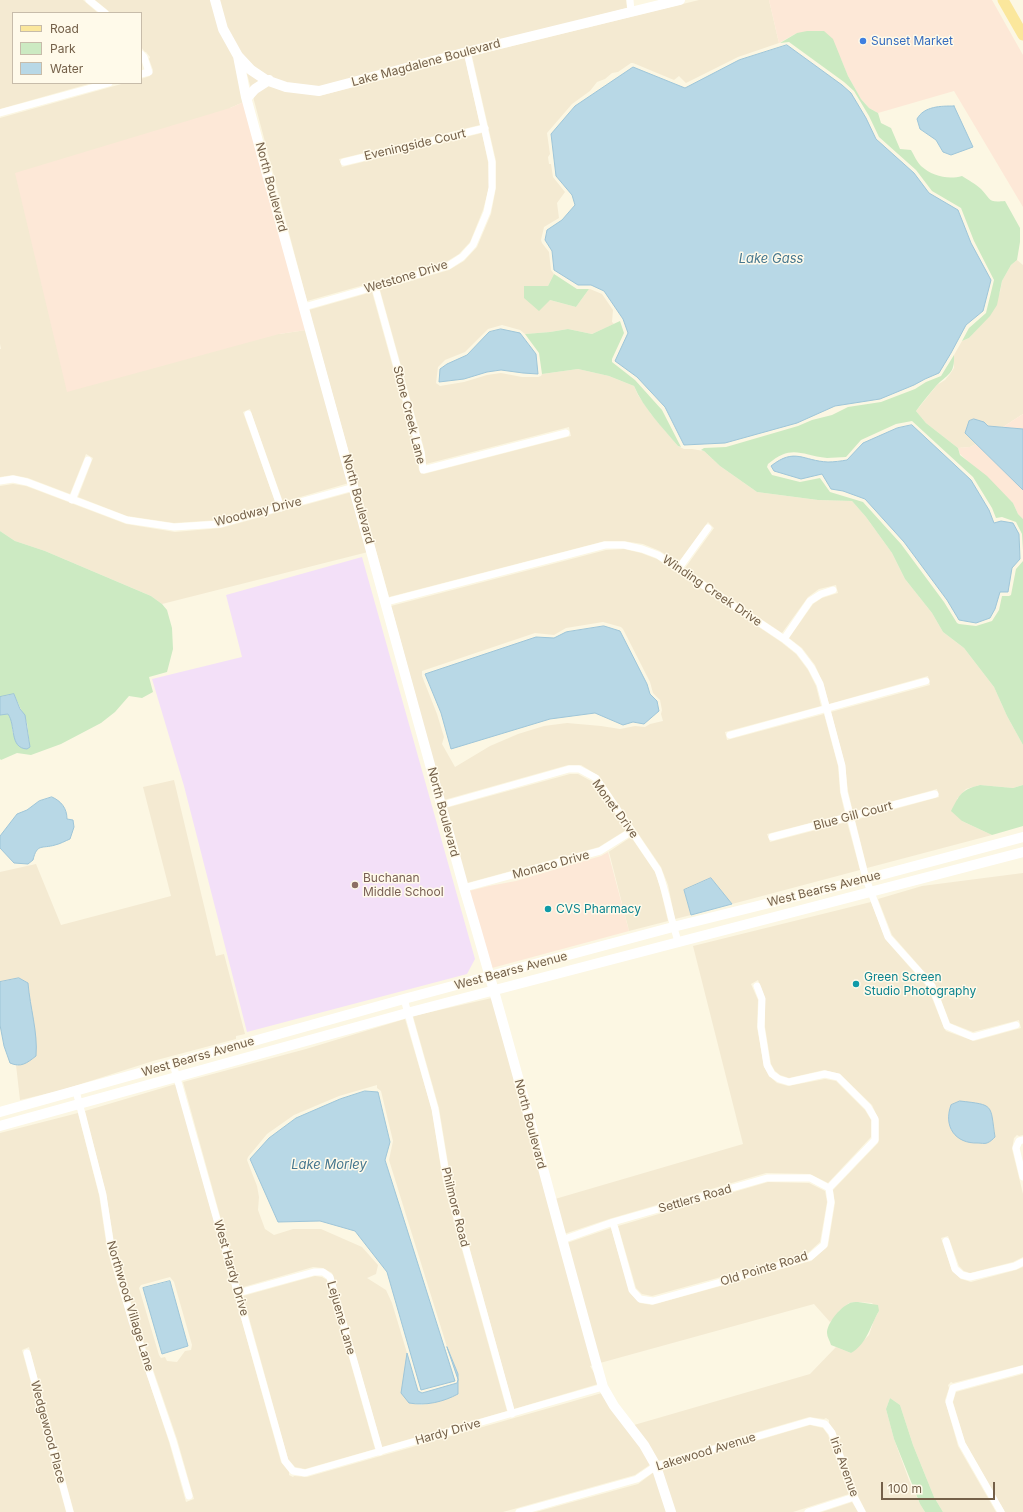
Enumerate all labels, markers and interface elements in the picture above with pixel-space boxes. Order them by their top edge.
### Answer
legend [12,12,142,84]
text: Road [50,21,79,36]
place label: Sunset Market [871,34,953,48]
street label: Lake Magdalene Boulevard [350,36,502,90]
marker: Sunset Market [858,36,868,46]
text: Park [50,41,76,56]
text: Water [50,61,83,76]
street label: Eveningside Court [363,126,467,164]
street label: North Boulevard [252,141,290,233]
water label: Lake Gass [739,251,803,267]
street label: Wetstone Drive [362,257,450,297]
street label: Stone Creek Lane [390,364,428,466]
street label: North Boulevard [339,453,377,545]
street label: Woodway Drive [213,494,303,530]
street label: Winding Creek Drive [660,552,764,630]
street label: North Boulevard [424,766,462,858]
street label: Monet Drive [589,777,641,841]
street label: Blue Gill Court [812,799,894,833]
street label: Monaco Drive [511,848,591,882]
street label: West Bearss Avenue [766,868,882,910]
place label: Buchanan Middle School [363,871,444,899]
marker: Buchanan Middle School [350,880,360,890]
place label: CVS Pharmacy [556,902,641,916]
marker: CVS Pharmacy [543,904,553,914]
street label: West Bearss Avenue [453,949,569,993]
place label: Green Screen Studio Photography [864,970,976,998]
marker: Green Screen Studio Photography [851,979,861,989]
street label: West Bearss Avenue [140,1034,256,1080]
street label: North Boulevard [511,1078,549,1170]
water label: Lake Morley [291,1157,367,1173]
street label: Philmore Road [438,1166,472,1248]
street label: Settlers Road [657,1182,733,1216]
street label: West Hardy Drive [210,1218,252,1318]
street label: Northwood Village Lane [103,1239,157,1373]
street label: Old Pointe Road [719,1249,809,1289]
street label: Lejuene Lane [324,1280,358,1356]
street label: Wedgewood Place [27,1379,69,1485]
street label: Hardy Drive [414,1416,482,1448]
street label: Lakewood Avenue [654,1430,758,1474]
street label: Iris Avenue [827,1435,861,1499]
scale bar [883,1474,997,1500]
text: 100 m [888,1481,922,1496]

